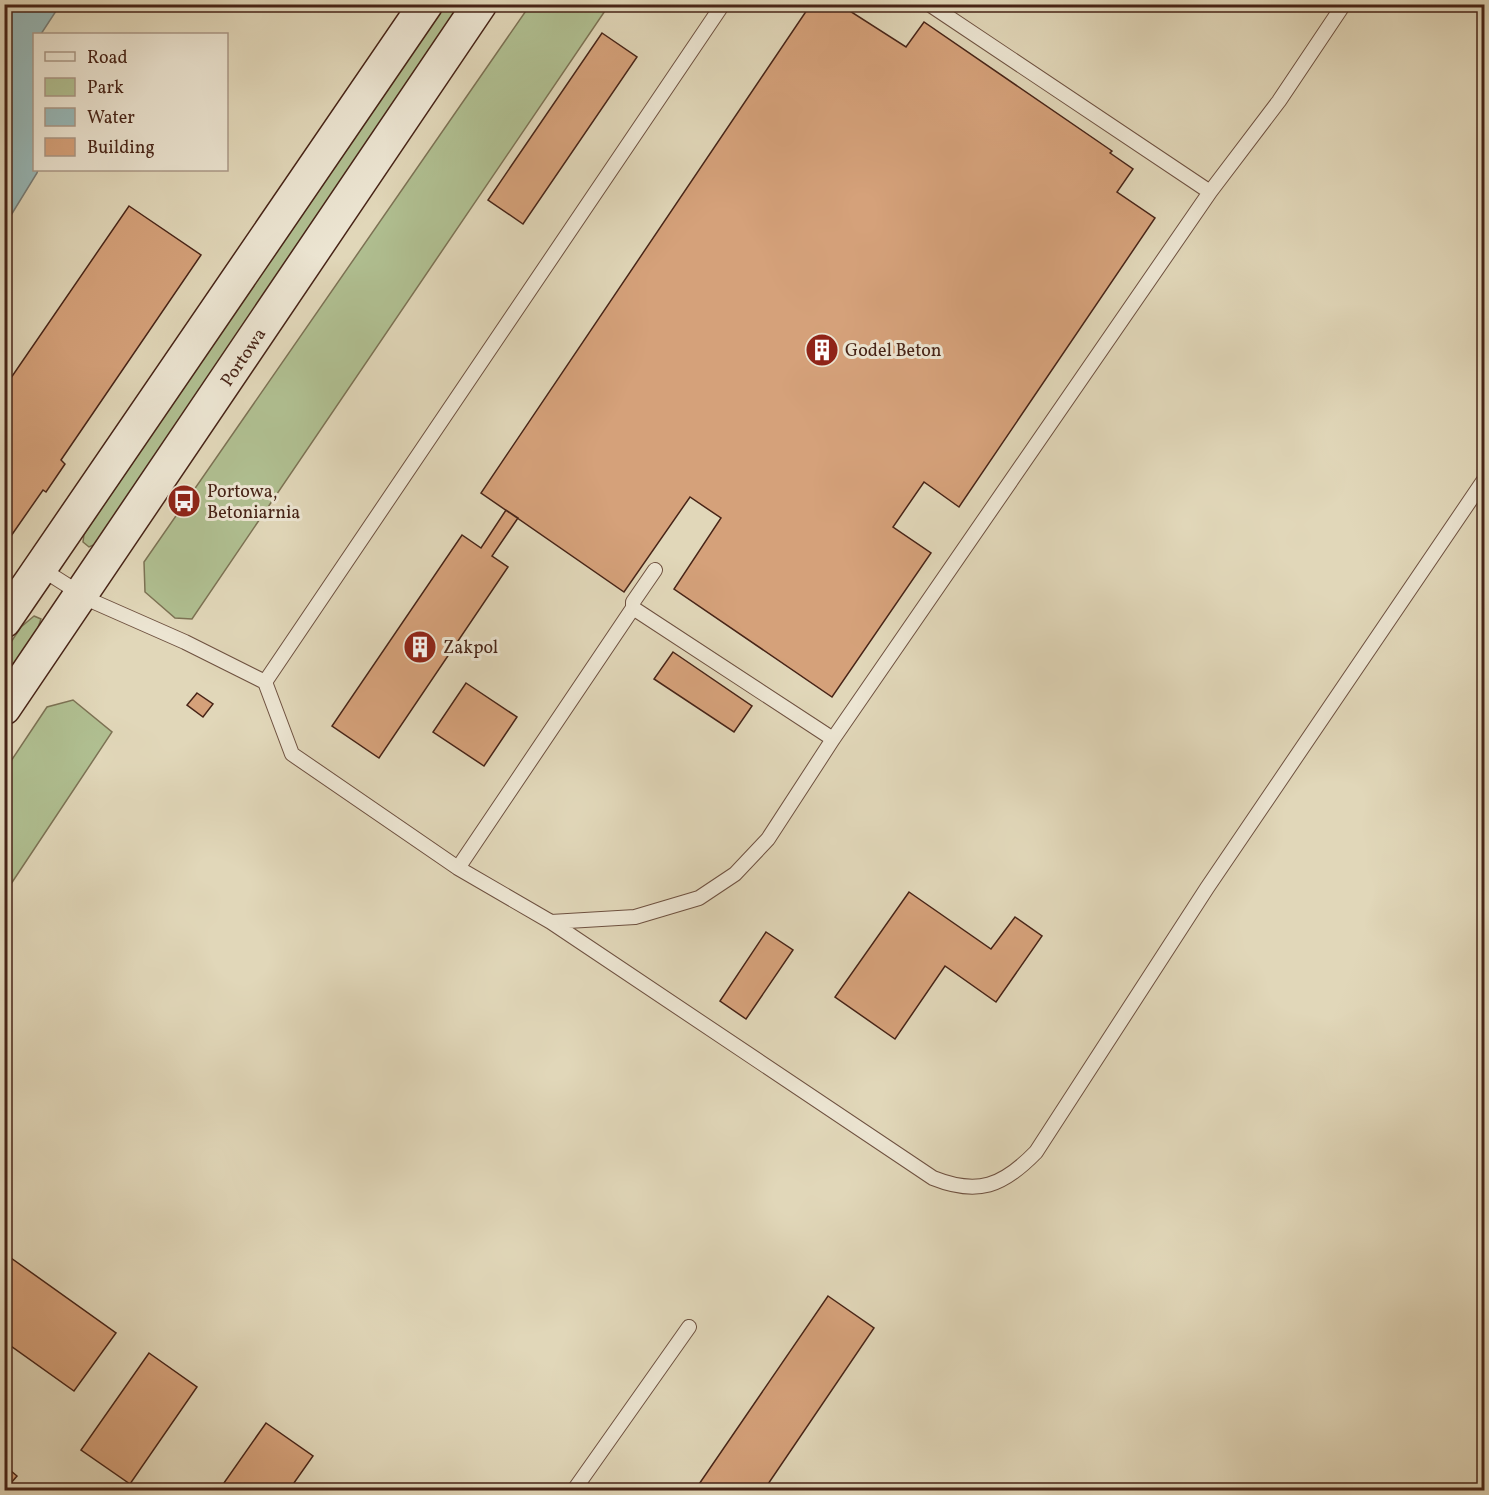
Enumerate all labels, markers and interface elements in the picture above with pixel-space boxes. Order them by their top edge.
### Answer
legend [33,33,228,171]
text: Road [87,46,128,71]
text: Park [87,76,124,101]
text: Water [87,106,135,131]
text: Building [87,136,155,161]
street label: Portowa [216,324,273,392]
building icon: Godel Beton [804,332,840,368]
place label: Godel Beton [845,339,942,364]
place label: Portowa, Betoniarnia [207,480,300,526]
bus stop icon: Portowa, Betoniarnia [166,483,202,519]
building icon: Zakpol [402,629,438,665]
place label: Zakpol [443,636,498,661]

